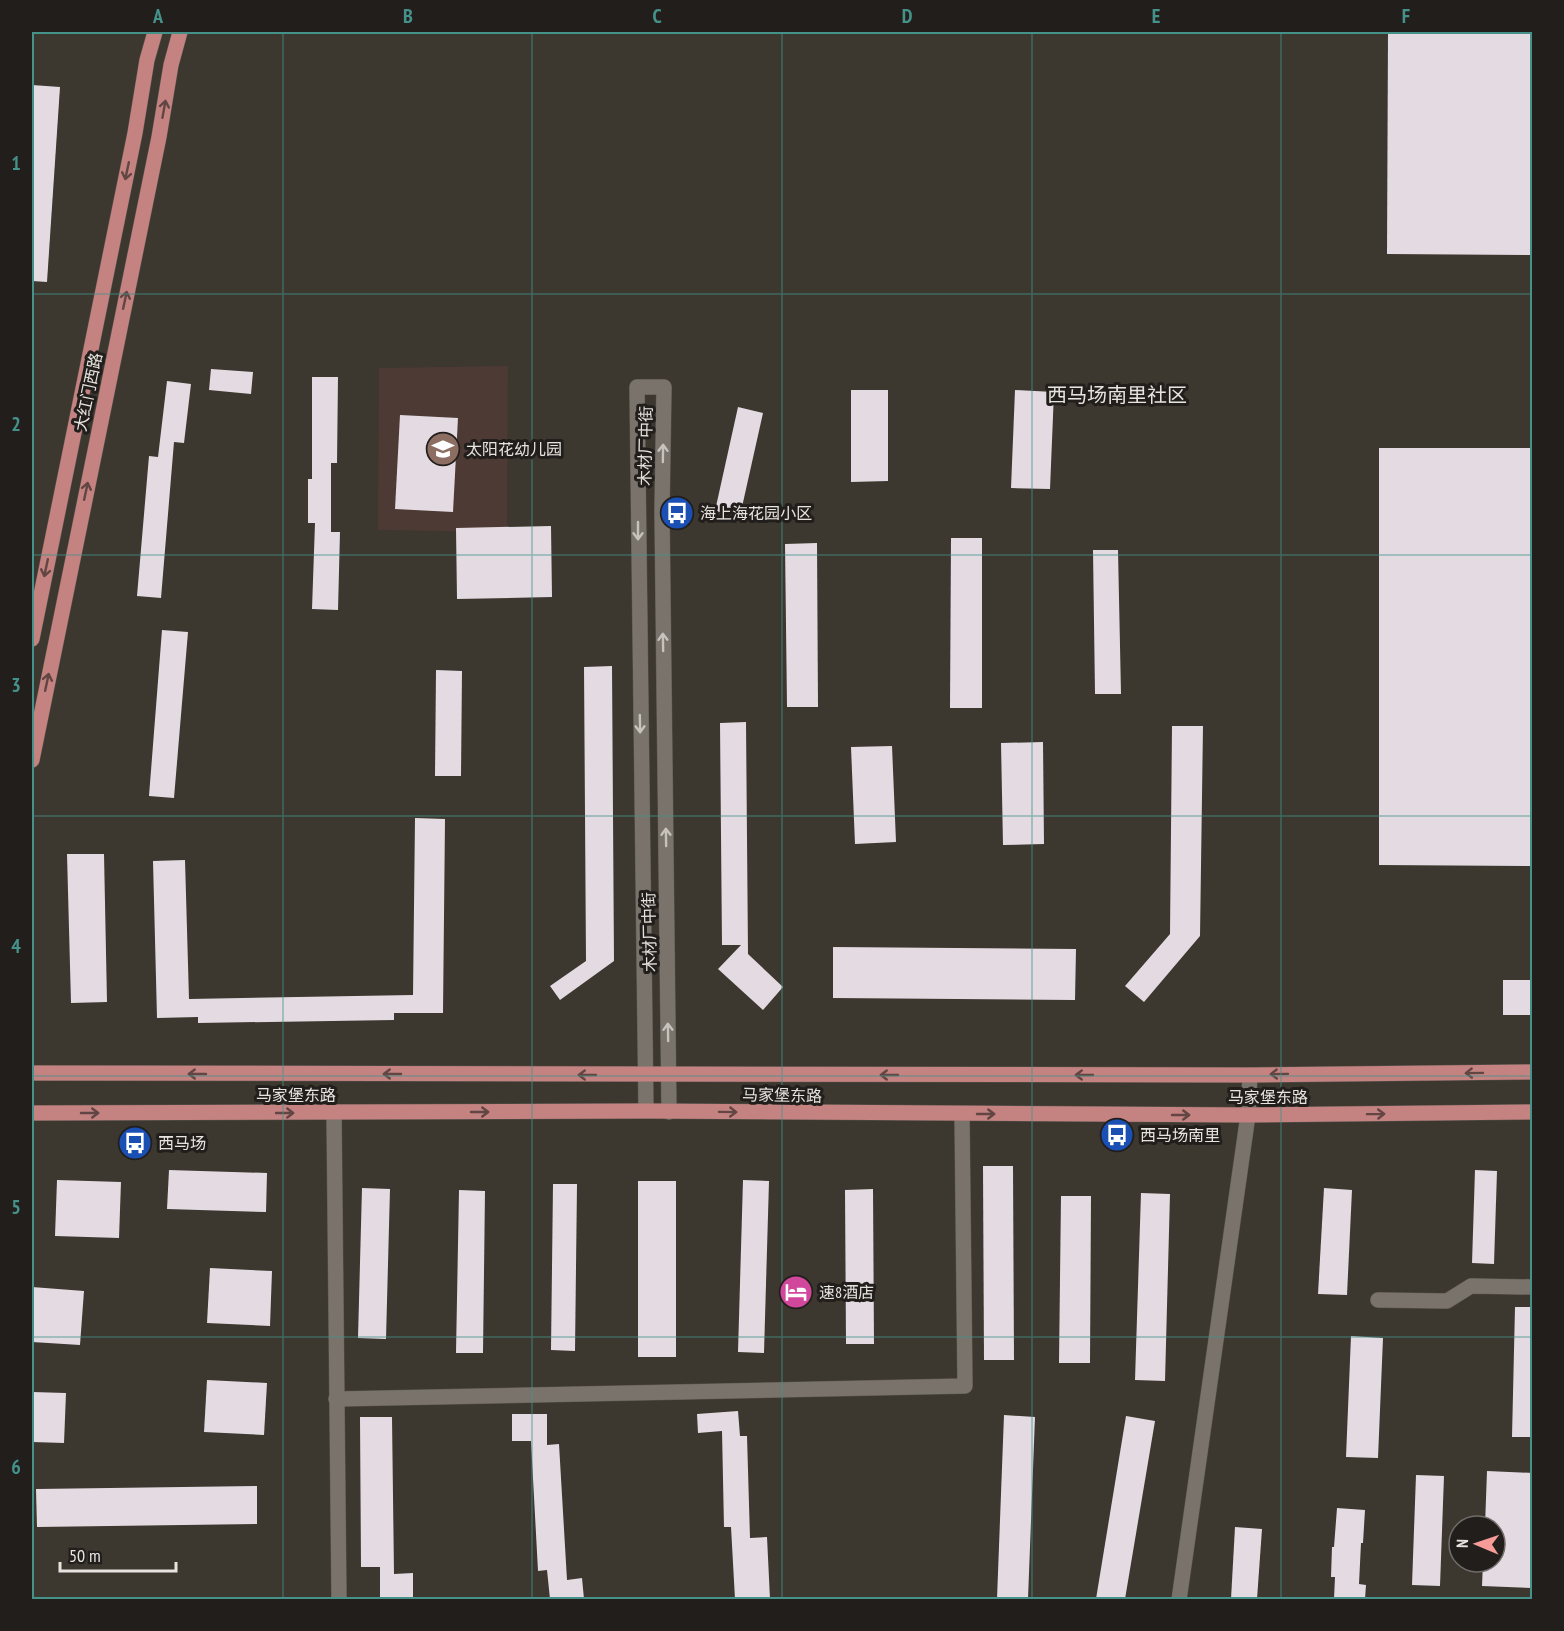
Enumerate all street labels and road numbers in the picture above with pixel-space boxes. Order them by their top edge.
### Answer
street label: 大红门西路 [70,351,106,433]
street label: 木材厂中街 [634,406,656,486]
street label: 木材厂中街 [638,892,660,972]
street label: 马家堡东路 [742,1084,822,1106]
street label: 马家堡东路 [256,1085,336,1105]
street label: 马家堡东路 [1228,1087,1308,1107]

